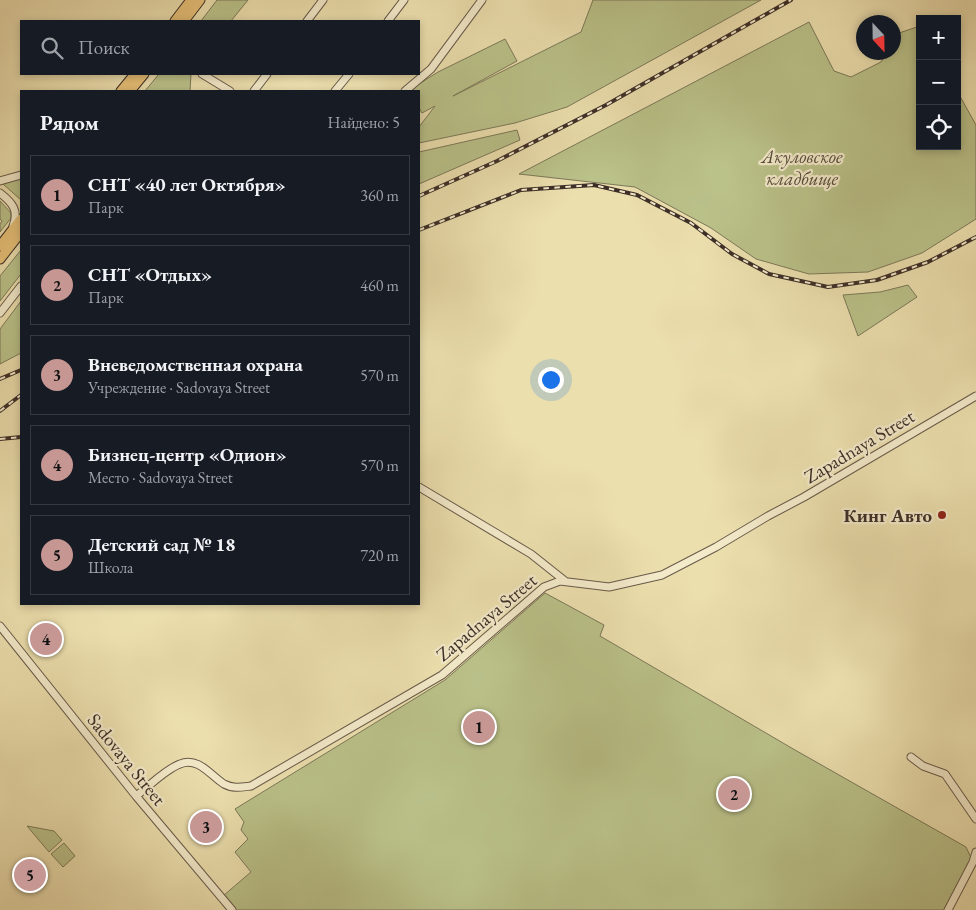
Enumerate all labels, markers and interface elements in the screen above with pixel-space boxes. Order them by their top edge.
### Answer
north arrow [856,15,901,60]
map controls [916,15,961,150]
button: + [916,15,961,60]
search box [20,20,420,75]
icon: search [38,34,66,62]
text: Поиск [78,35,130,60]
button: − [916,60,961,105]
button: locate [916,105,961,150]
text: Рядом [40,109,99,136]
text: Найдено: 5 [328,112,400,133]
park label: Акуловское кладбище [760,144,843,191]
text: СНТ «40 лет Октября» [88,172,286,197]
text: 1 [53,185,61,206]
text: 360 m [360,185,399,206]
text: Парк [88,197,124,218]
text: СНТ «Отдых» [88,262,212,287]
text: 2 [53,275,61,296]
text: 460 m [360,275,399,296]
text: Парк [88,287,124,308]
text: Вневедомственная охрана [88,352,303,377]
text: 3 [53,365,61,386]
text: 570 m [360,365,399,386]
your location [538,367,564,393]
text: Учреждение · Sadovaya Street [88,377,270,398]
street label: Zapadnaya Street [800,404,919,489]
text: Бизнец-центр «Одион» [88,442,287,467]
text: 4 [53,455,61,476]
text: 570 m [360,455,399,476]
text: Место · Sadovaya Street [88,467,233,488]
place label: Кинг Авто [843,503,932,528]
marker: Кинг Авто [936,509,948,521]
text: Детский сад № 18 [88,532,235,557]
text: 5 [53,545,61,566]
text: 720 m [360,545,399,566]
text: Школа [88,557,133,578]
street label: Zapadnaya Street [431,568,542,667]
pin: 4 [30,620,62,658]
street label: Sadovaya Street [82,708,172,811]
pin: 1 [463,708,495,746]
pin: 2 [718,775,750,813]
pin: 3 [190,808,222,846]
pin: 5 [14,856,46,894]

